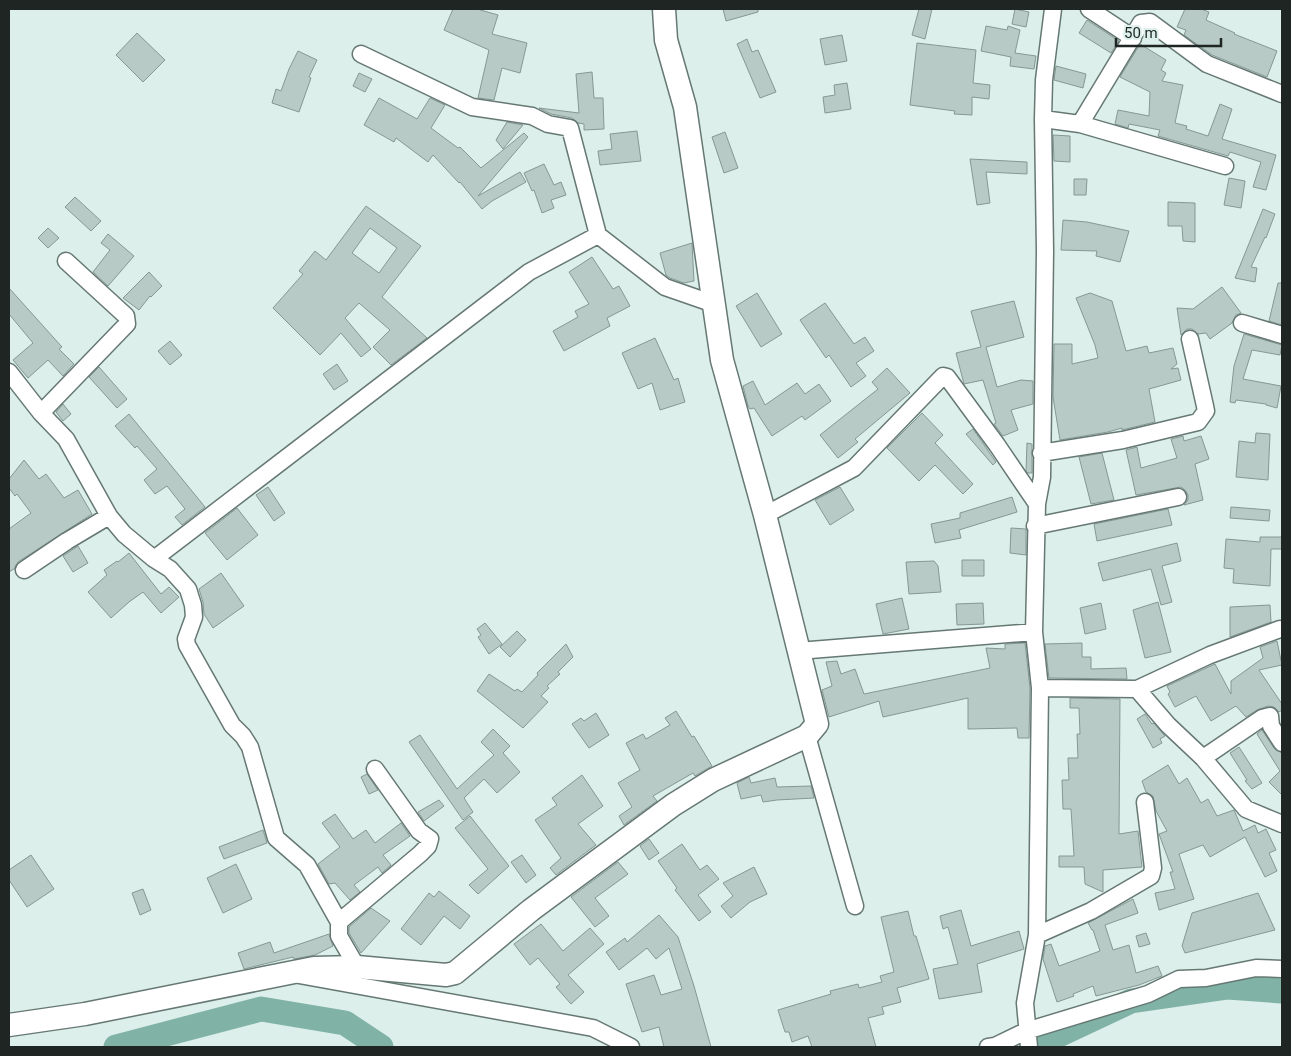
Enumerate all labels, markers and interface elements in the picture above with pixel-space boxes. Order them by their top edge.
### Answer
scale bar [1116,15,1221,47]
text: 50 m [1124,24,1158,42]

